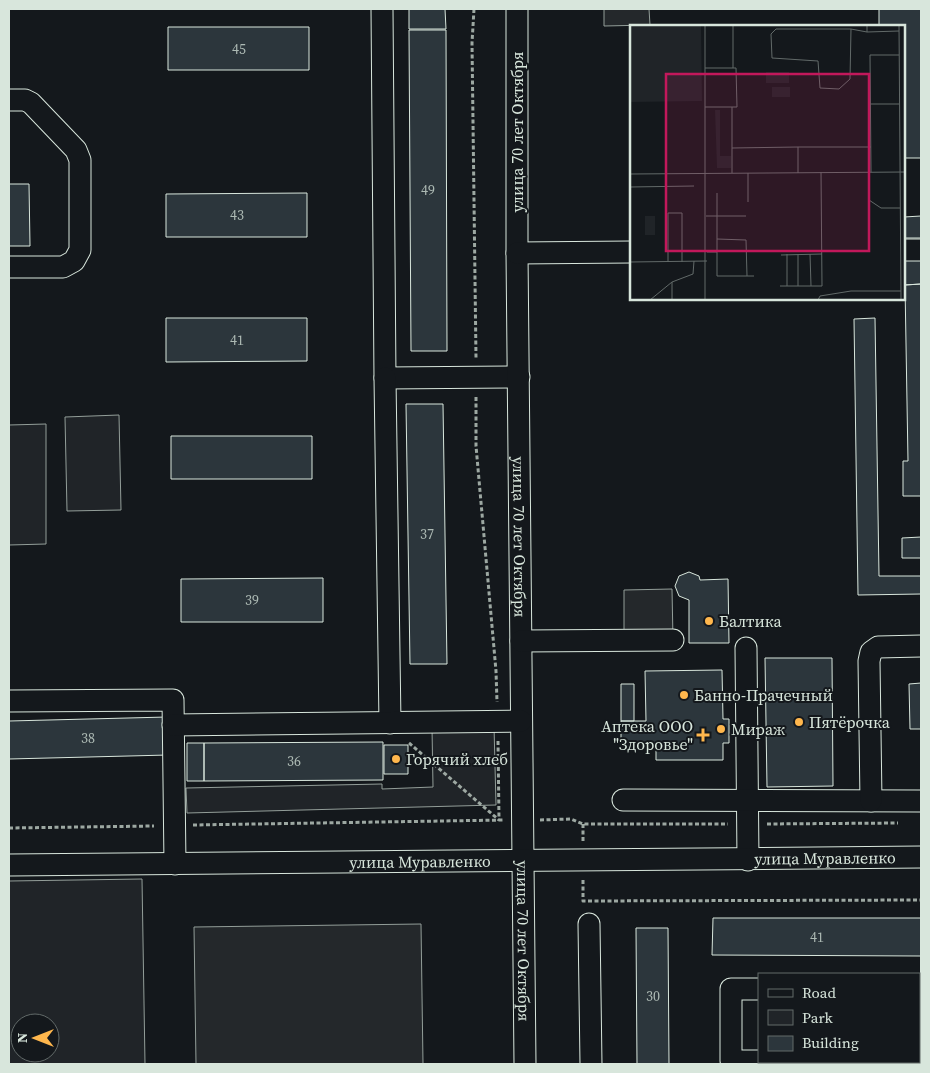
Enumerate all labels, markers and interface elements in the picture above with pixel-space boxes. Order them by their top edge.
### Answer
inset map [630,25,905,300]
house number: 45 [232,39,246,59]
street label: улица 70 лет Октября [506,51,528,213]
house number: 49 [421,180,435,200]
house number: 43 [230,205,244,225]
house number: 41 [230,330,244,350]
street label: улица 70 лет Октября [508,456,532,618]
house number: 37 [420,524,434,544]
house number: 39 [245,590,259,610]
place label: Балтика [719,610,782,632]
marker: Балтика [703,615,715,627]
place label: Банно-Прачечный [694,684,833,706]
marker: Банно-Прачечный [678,689,690,701]
place label: Пятёрочка [809,711,891,733]
place label: Аптека ООО "Здоровье" [601,715,693,755]
marker: Пятёрочка [793,716,805,728]
place label: Мираж [731,718,785,740]
marker: Мираж [715,723,727,735]
house number: 38 [81,728,95,748]
marker: Аптека ООО "Здоровье" [697,729,709,741]
place label: Горячий хлеб [406,748,508,770]
house number: 36 [287,751,301,771]
marker: Горячий хлеб [390,753,402,765]
street label: улица Муравленко [754,846,896,869]
street label: улица Муравленко [349,850,491,873]
street label: улица 70 лет Октября [512,860,536,1022]
house number: 41 [810,927,824,947]
legend [758,973,920,1063]
text: Road [802,982,836,1003]
house number: 30 [646,986,660,1006]
text: Park [802,1007,834,1028]
north arrow [10,1013,60,1063]
text: Building [802,1032,859,1053]
text: N [12,1033,32,1043]

